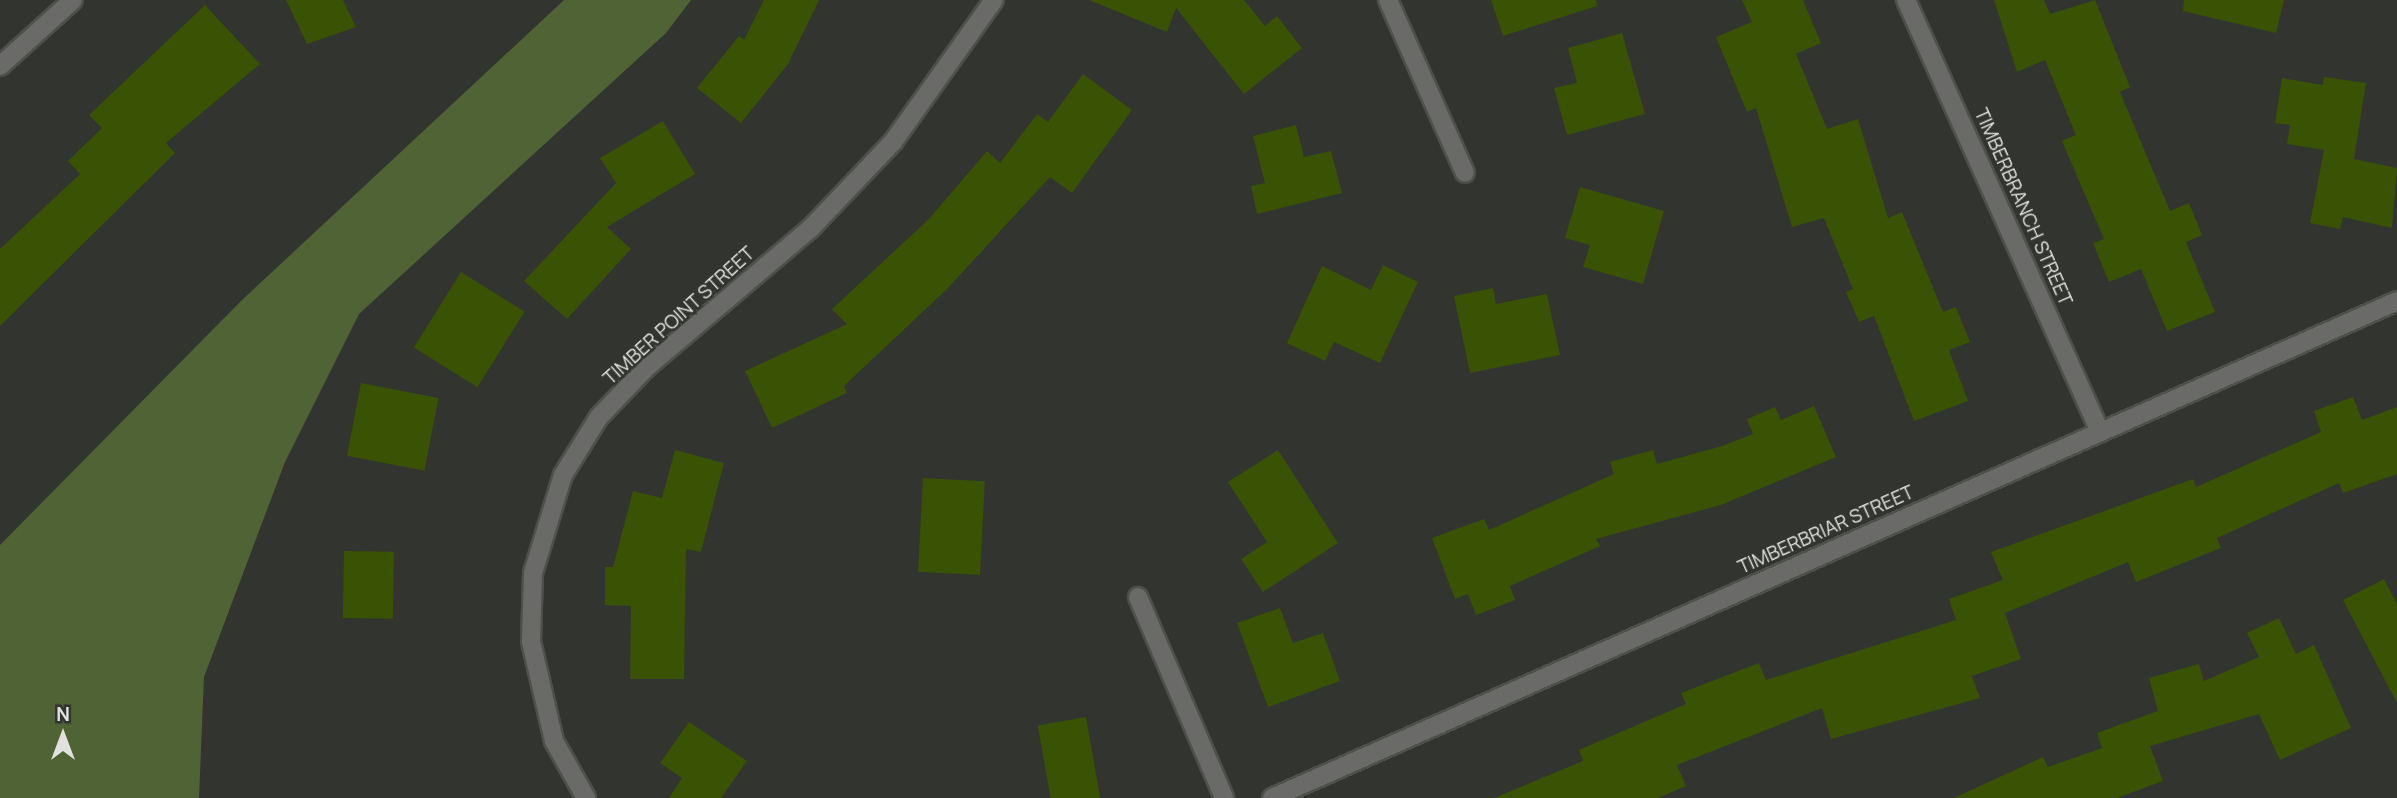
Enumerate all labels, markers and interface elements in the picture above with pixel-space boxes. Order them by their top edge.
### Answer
street label: TIMBERBRANCH STREET [1969,105,2077,309]
street label: TIMBER POINT STREET [599,242,759,390]
street label: TIMBERBRIAR STREET [1735,481,1917,579]
north arrow [28,700,98,770]
text: N [56,701,70,727]

